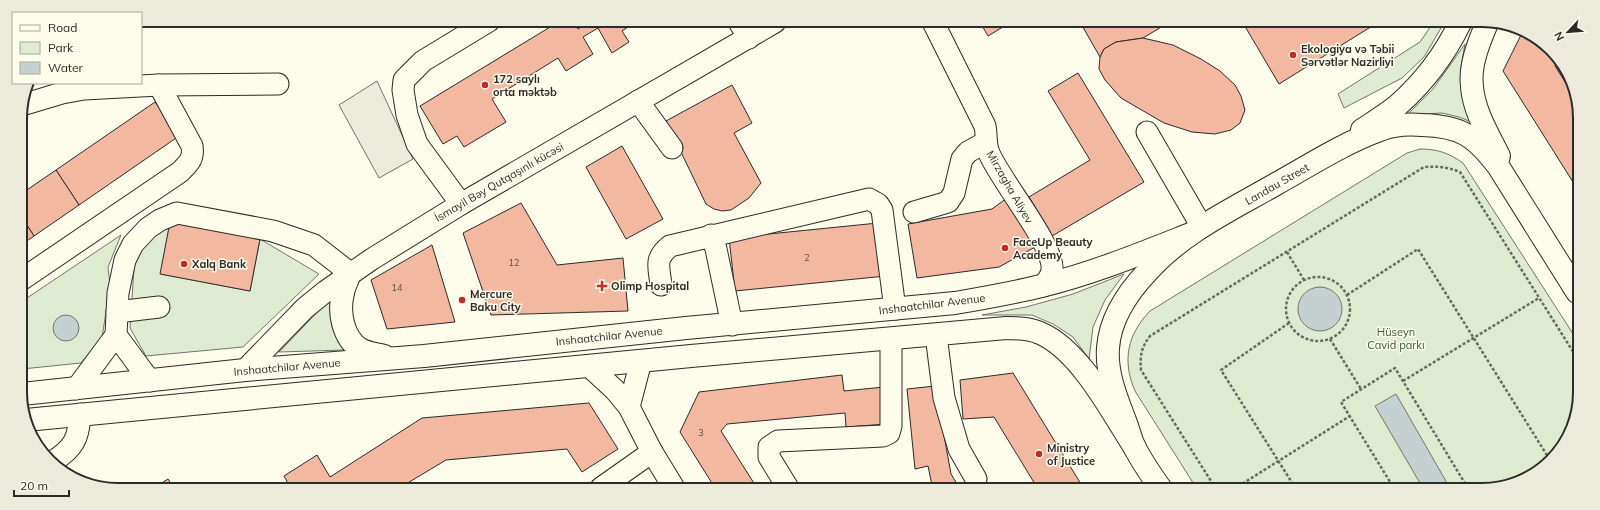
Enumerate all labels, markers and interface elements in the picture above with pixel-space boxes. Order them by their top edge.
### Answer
legend [12,12,142,84]
north arrow [1548,12,1588,52]
text: Road [48,20,77,35]
text: N [1551,30,1567,43]
text: Park [48,40,74,55]
place label: Ekologiya və Təbii Sərvətlər Nazirliyi [1301,42,1394,69]
marker: Ekologiya və Təbii Sərvətlər Nazirliyi [1288,50,1298,60]
text: Water [48,60,84,75]
place label: 172 saylı orta məktəb [493,72,557,99]
marker: 172 saylı orta məktəb [480,80,490,90]
street label: İsmayil Bəy Qutqaşınlı kücəsi [432,139,566,225]
street label: Mirzagha Aliyev [984,148,1037,226]
street label: Landau Street [1242,160,1312,208]
place label: FaceUp Beauty Academy [1013,235,1093,262]
marker: FaceUp Beauty Academy [1000,243,1010,253]
house number: 2 [804,252,810,263]
place label: Xalq Bank [191,257,247,271]
house number: 12 [509,257,519,268]
marker: Xalq Bank [179,259,189,269]
place label: Olimp Hospital [611,279,689,293]
marker: Olimp Hospital [596,280,608,292]
house number: 14 [392,282,403,293]
place label: Mercure Baku City [470,287,521,314]
street label: Inshaatchilar Avenue [878,291,986,317]
marker: Mercure Baku City [457,295,467,305]
street label: Inshaatchilar Avenue [555,323,663,349]
park label: Hüseyn Cavid parkı [1367,325,1425,352]
street label: Inshaatchilar Avenue [233,355,341,379]
house number: 3 [698,427,704,438]
place label: Ministry of Justice [1047,441,1095,468]
marker: Ministry of Justice [1034,449,1044,459]
scale bar [14,472,69,498]
text: 20 m [20,478,48,493]

